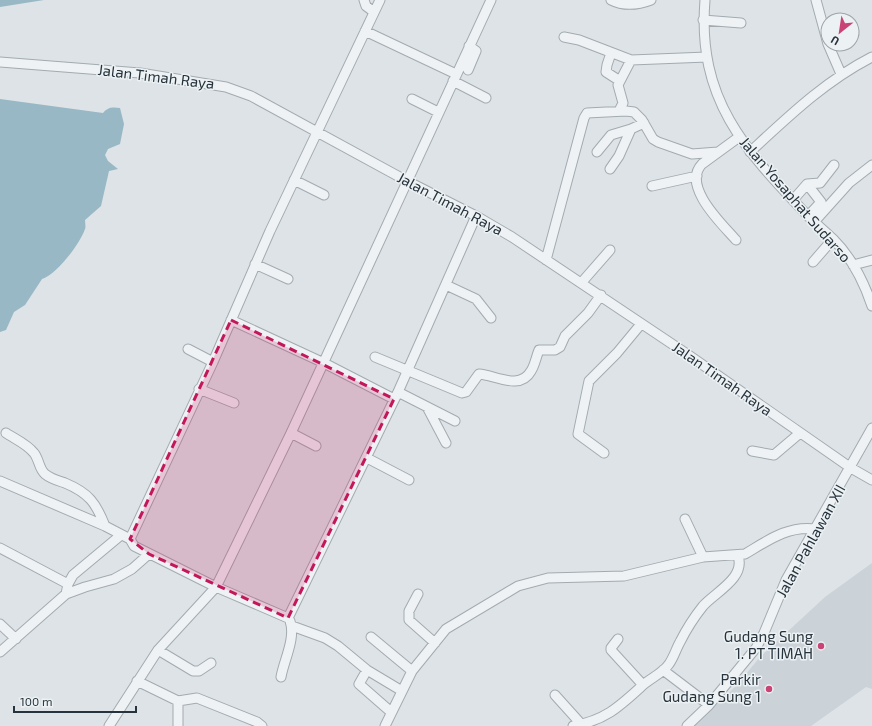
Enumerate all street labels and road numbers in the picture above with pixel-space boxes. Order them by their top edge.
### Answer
street label: Jalan Timah Raya [97,60,215,92]
street label: Jalan Yosaphat Sudarso [736,133,855,266]
street label: Jalan Timah Raya [394,168,506,239]
street label: Jalan Timah Raya [669,337,776,419]
street label: Jalan Pahlawan XII [772,481,849,600]

